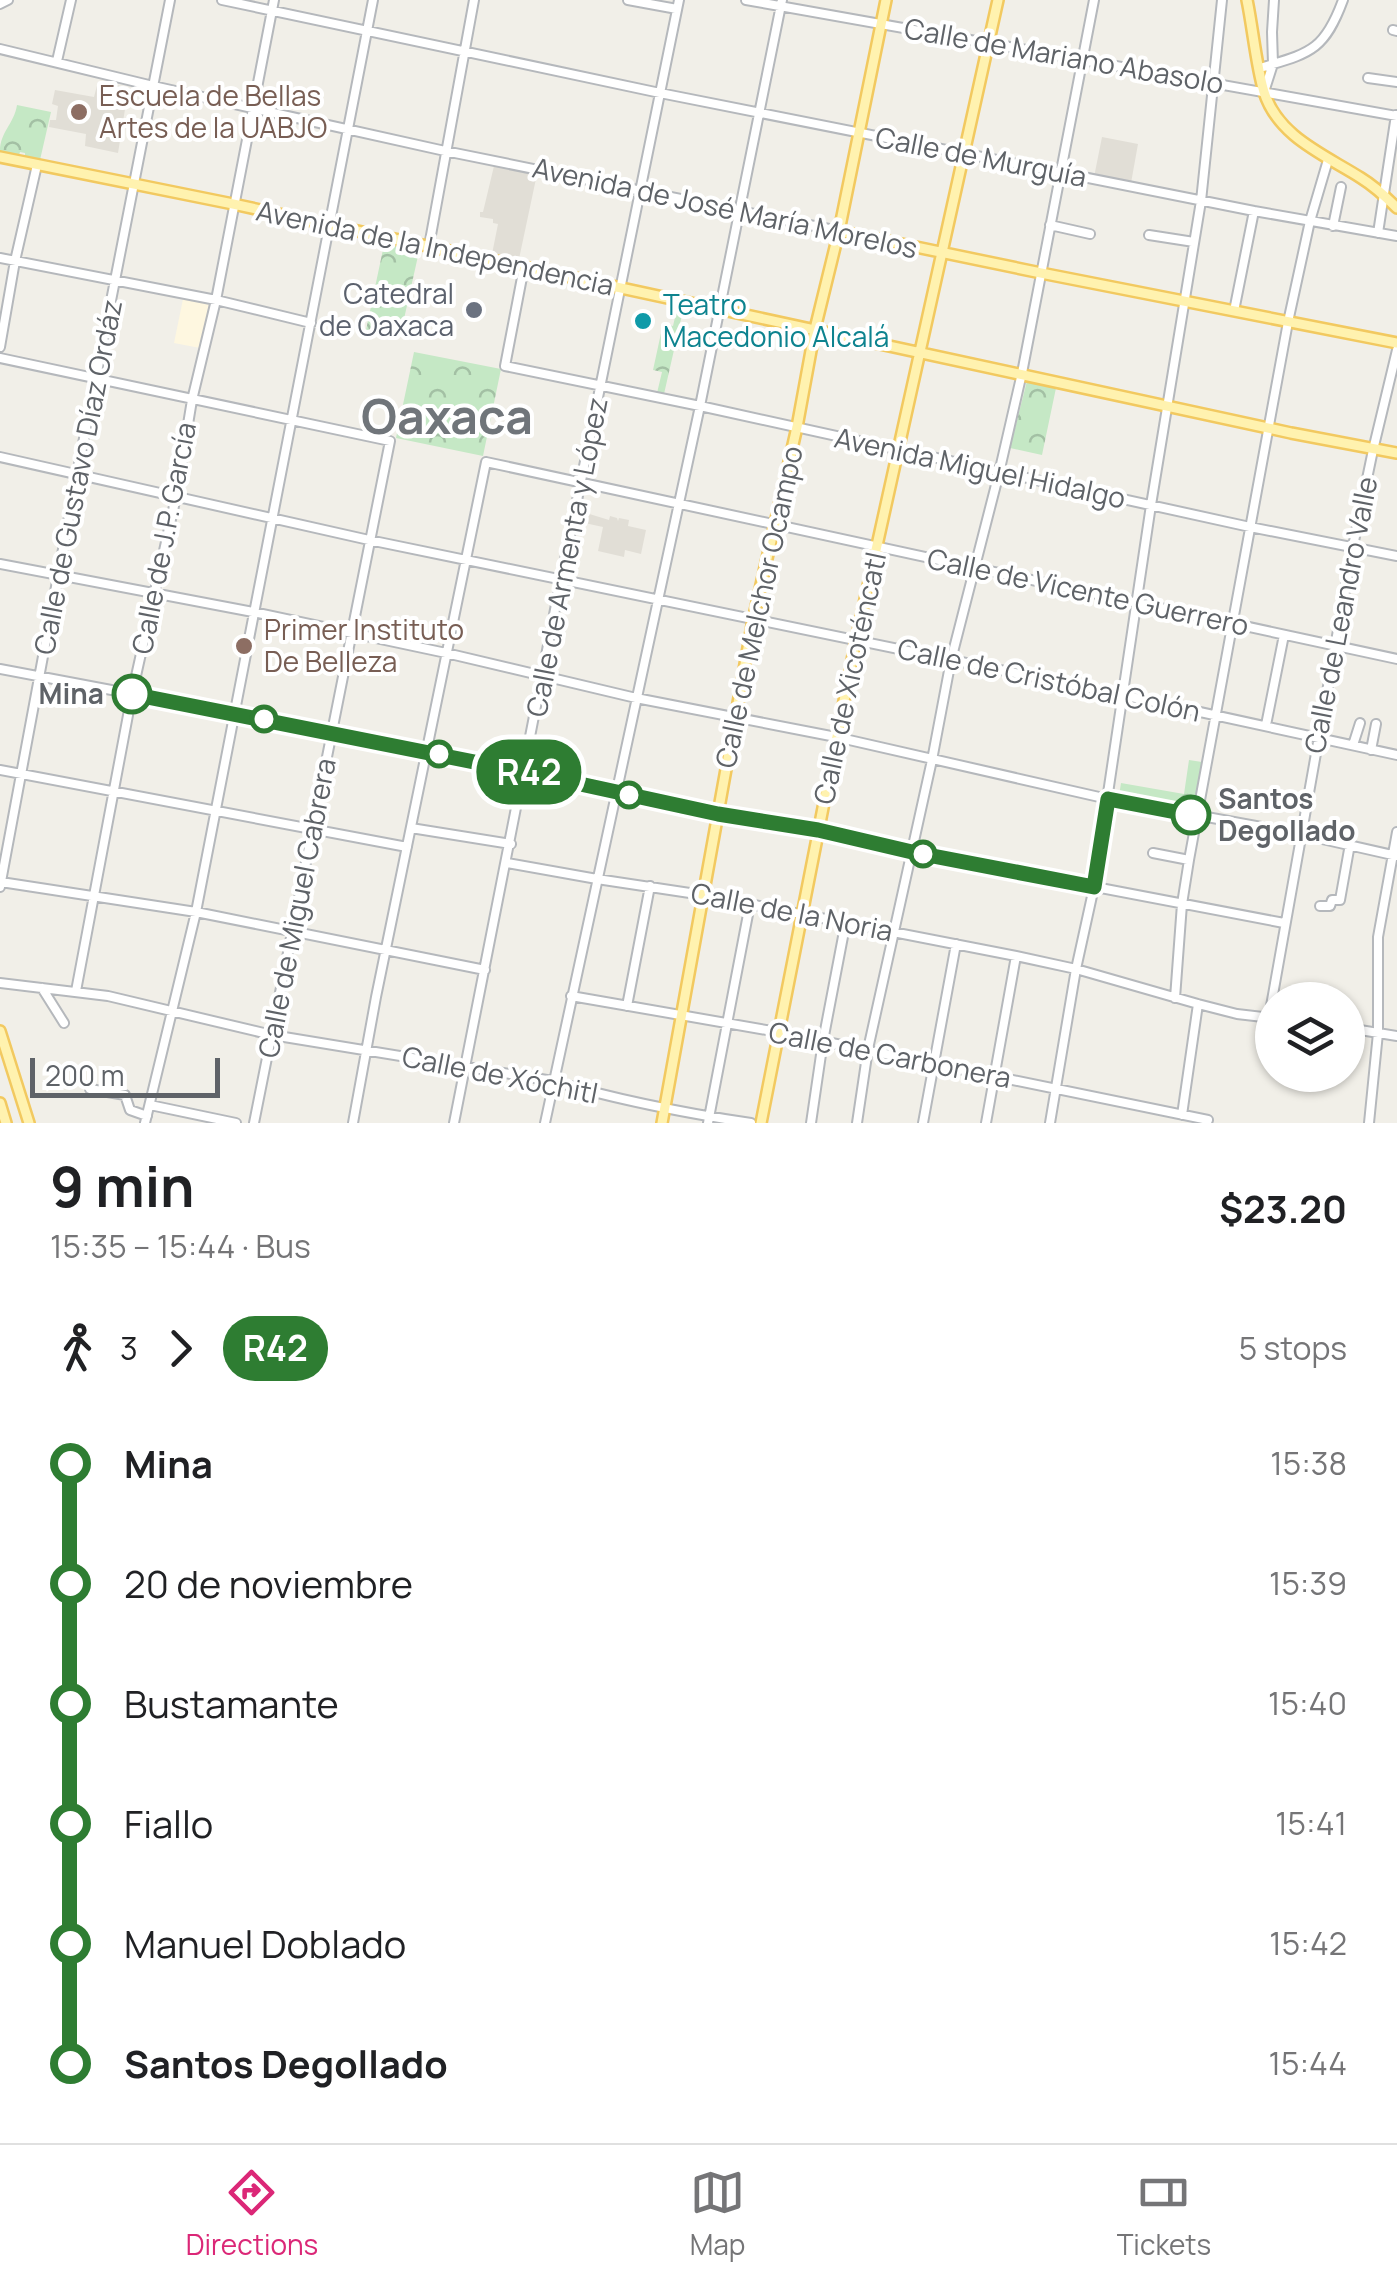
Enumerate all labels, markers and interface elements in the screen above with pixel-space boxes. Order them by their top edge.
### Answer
street label: Calle de Mariano Abasolo [902,8,1227,102]
place label: Escuela de Bellas Artes de la UABJO [99,76,327,146]
marker: Escuela de Bellas Artes de la UABJO [68,101,90,123]
street label: Calle de Murguía [872,117,1090,195]
street label: Avenida de José María Morelos [529,148,921,266]
street label: Avenida de la Independencia [253,191,617,303]
place label: Catedral de Oaxaca [319,274,454,344]
place label: Teatro Macedonio Alcalá [663,285,889,355]
street label: Calle de Gustavo Díaz Ordáz [24,296,130,657]
marker: Catedral de Oaxaca [463,299,485,321]
marker: Teatro Macedonio Alcalá [632,310,654,332]
district label: Oaxaca [361,383,533,448]
street label: Calle de Armenta y López [516,394,616,720]
street label: Avenida Miguel Hidalgo [831,418,1129,516]
street label: Calle de J.P. García [122,419,204,657]
street label: Calle de Melchor Ocampo [705,442,811,771]
street label: Calle de Leandro Valle [1295,473,1385,756]
street label: Calle de Vicente Guerrero [924,538,1252,644]
street label: Calle de Xicoténcatl [804,548,894,807]
place label: Primer Instituto De Belleza [264,610,464,680]
street label: Calle de Cristóbal Colón [894,628,1204,730]
marker: Primer Instituto De Belleza [233,635,255,657]
place label: Mina [39,674,104,712]
marker: Mina [113,675,151,713]
unlabelled marker [251,706,277,732]
line badge: R42 [472,740,586,804]
unlabelled marker [426,741,452,767]
text: R42 [496,748,562,796]
street label: Calle de Miguel Cabrera [248,755,344,1061]
place label: Santos Degollado [1218,779,1355,849]
unlabelled marker [616,782,642,808]
marker: Santos Degollado [1172,796,1210,834]
unlabelled marker [910,841,936,867]
street label: Calle de la Noria [688,873,896,949]
map controls [1255,982,1365,1092]
button: layers [1255,982,1365,1092]
street label: Calle de Carbonera [766,1012,1015,1096]
street label: Calle de Xóchitl [399,1036,601,1112]
scale bar [30,1053,220,1098]
text: 200 m [45,1056,124,1094]
text: 9 min [50,1148,194,1224]
text: $23.20 [1219,1182,1347,1234]
text: 15:35 – 15:44 · Bus [50,1224,311,1268]
icon: walk [50,1321,105,1376]
icon: forward [153,1321,208,1376]
text: R42 [243,1324,308,1372]
text: 3 [120,1326,138,1370]
text: 5 stops [1239,1326,1347,1370]
text: Mina [124,1437,213,1489]
text: 15:38 [1270,1441,1347,1485]
text: 20 de noviembre [124,1557,413,1609]
text: 15:39 [1269,1561,1347,1605]
text: Bustamante [124,1677,339,1729]
text: 15:40 [1268,1681,1347,1725]
text: Fiallo [124,1797,213,1849]
text: 15:41 [1275,1801,1347,1845]
text: Manuel Doblado [124,1917,406,1969]
text: 15:42 [1269,1921,1347,1965]
text: Santos Degollado [124,2037,448,2089]
text: 15:44 [1268,2041,1347,2085]
tab: Directions [186,2165,318,2263]
tab: Map [690,2165,745,2263]
tab: Tickets [1117,2165,1211,2263]

